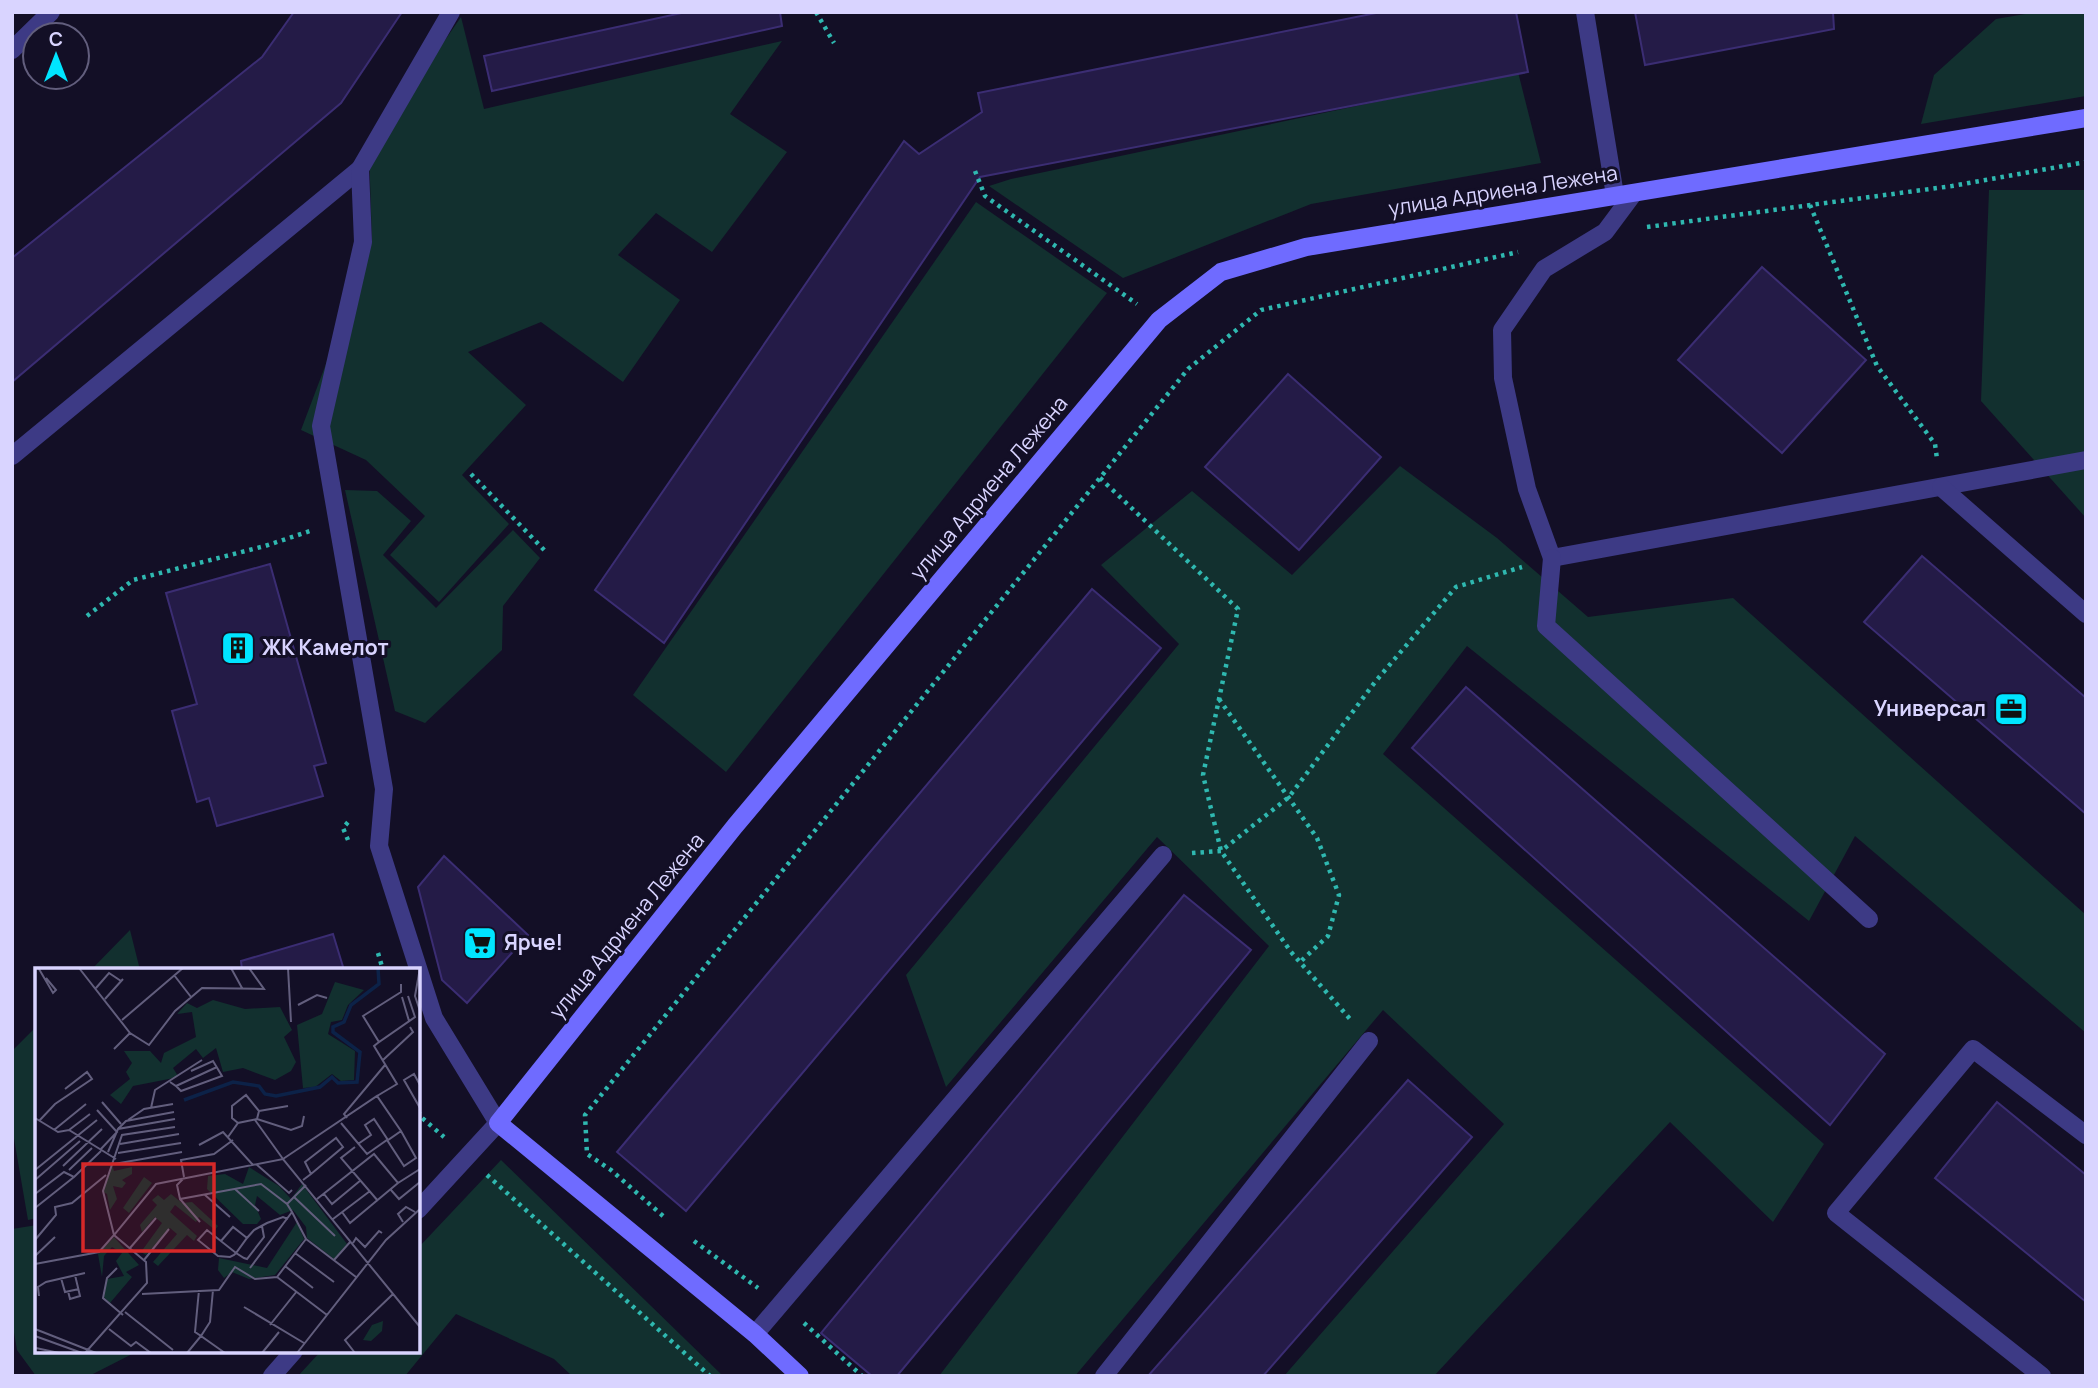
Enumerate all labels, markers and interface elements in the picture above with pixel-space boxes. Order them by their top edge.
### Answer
north arrow [21,21,91,91]
text: С [49,26,63,52]
street label: улица Адриена Лежена [1386,158,1619,222]
street label: улица Адриена Лежена [903,390,1073,585]
building icon: ЖК Камелот [219,629,257,667]
place label: ЖК Камелот [262,633,389,661]
office icon: Универсал [1992,690,2030,728]
place label: Универсал [1874,694,1986,722]
street label: улица Адриена Лежена [543,827,710,1024]
supermarket icon: Ярче! [461,924,499,962]
place label: Ярче! [504,928,563,956]
inset map [35,968,420,1353]

